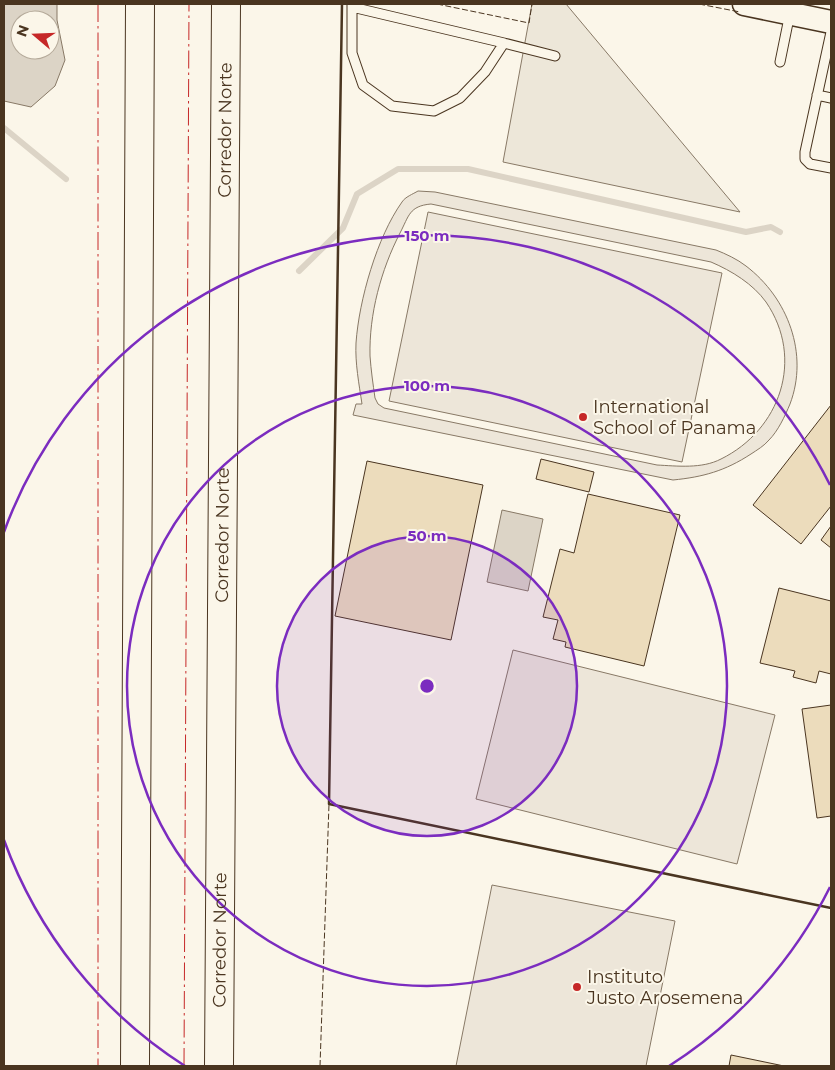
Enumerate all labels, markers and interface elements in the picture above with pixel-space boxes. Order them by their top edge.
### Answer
north arrow [10,10,60,60]
text: N [12,22,33,39]
street label: Corredor Norte [214,62,237,198]
text: 150 m [405,226,449,245]
text: 100 m [404,376,450,395]
place label: International School of Panama [593,396,756,439]
marker: International School of Panama [577,411,589,423]
street label: Corredor Norte [211,467,234,603]
text: 50 m [407,526,447,545]
centre of rings [418,677,436,695]
street label: Corredor Norte [208,872,231,1008]
place label: Instituto Justo Arosemena [586,966,743,1009]
marker: Instituto Justo Arosemena [571,981,583,993]

